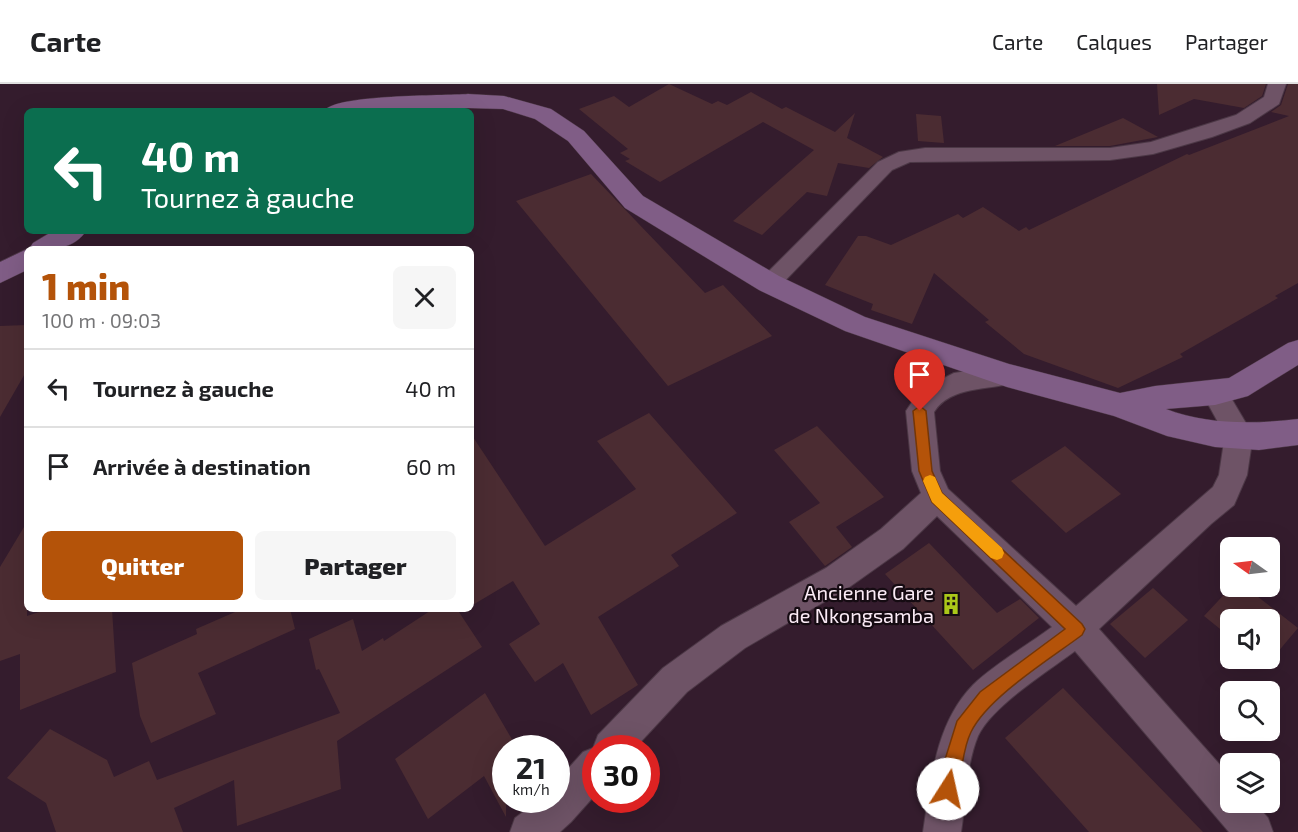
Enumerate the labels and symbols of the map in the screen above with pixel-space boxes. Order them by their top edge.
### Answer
pin [894,349,945,411]
north arrow [1220,537,1280,597]
place label: Ancienne Gare de Nkongsamba [788,580,934,627]
building icon: Ancienne Gare de Nkongsamba [939,592,963,616]
speed limit sign: 30 [582,735,660,813]
position arrow [916,757,980,821]

